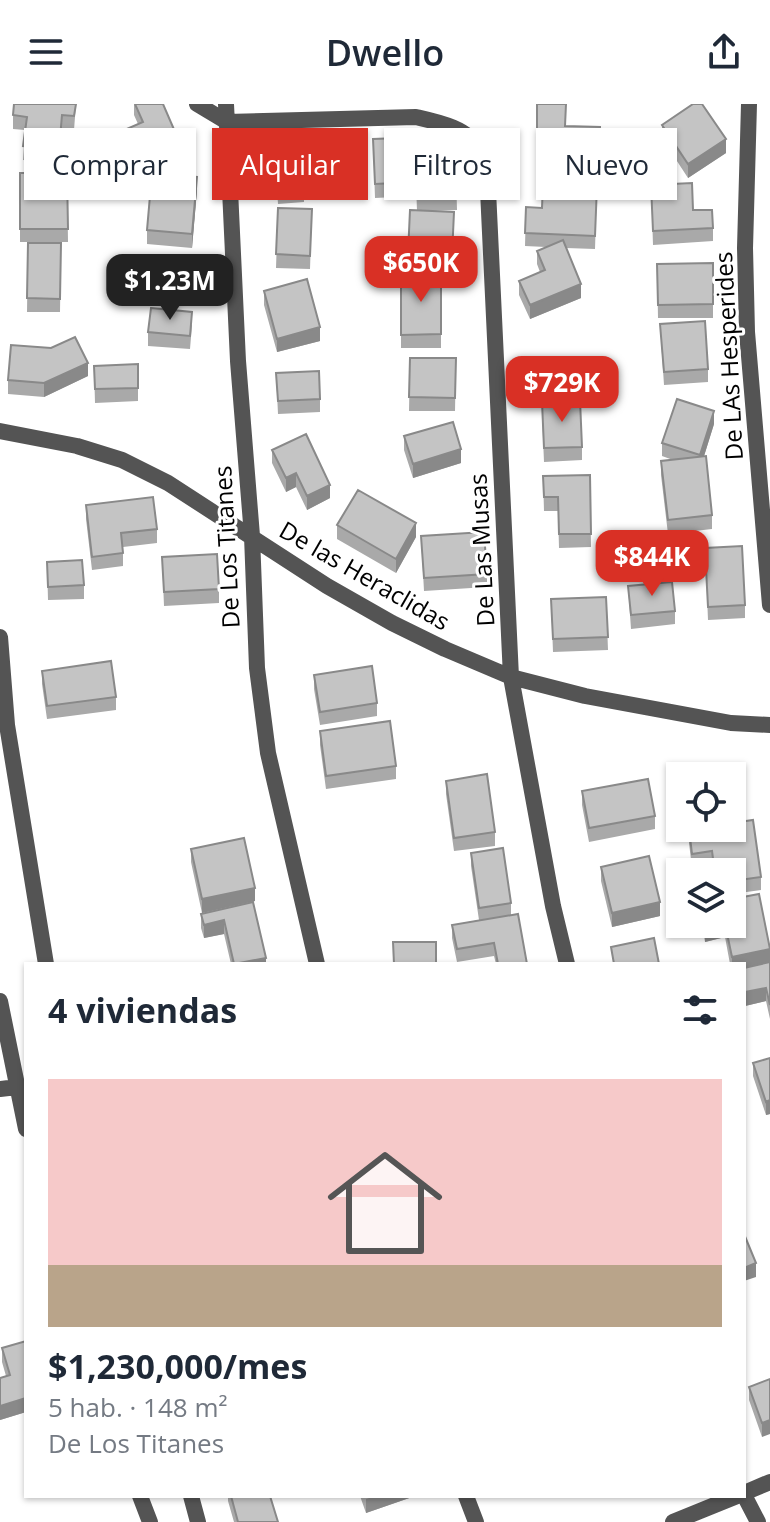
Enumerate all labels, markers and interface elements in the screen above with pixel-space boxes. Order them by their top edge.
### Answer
text: Dwello [326,28,444,77]
icon: menu [24,30,68,74]
icon: share [702,30,746,74]
chip: Comprar [24,128,196,200]
chip: Alquilar [212,128,368,200]
chip: Filtros [384,128,520,200]
chip: Nuevo [536,128,677,200]
pin: $650K [365,236,477,304]
text: $650K [383,244,459,280]
street label: De LAs Hesperides [706,251,750,461]
pin: $1.23M [105,254,235,322]
text: $1.23M [124,262,216,298]
pin: $729K [506,356,618,424]
text: $729K [524,364,600,400]
street label: De Los Titanes [205,465,247,629]
street label: De Las Musas [461,473,501,627]
street label: De las Heraclidas [274,513,456,637]
pin: $844K [596,530,708,598]
text: $844K [614,538,690,574]
map controls [666,762,746,938]
button: locate [666,762,746,842]
button: layers [666,858,746,938]
text: 4 viviendas [48,987,237,1033]
icon: filters [678,988,722,1032]
icon: home [313,1131,457,1275]
text: $1,230,000/mes [48,1343,307,1389]
text: 5 hab. · 148 m² [48,1389,228,1425]
text: De Los Titanes [48,1425,224,1461]

